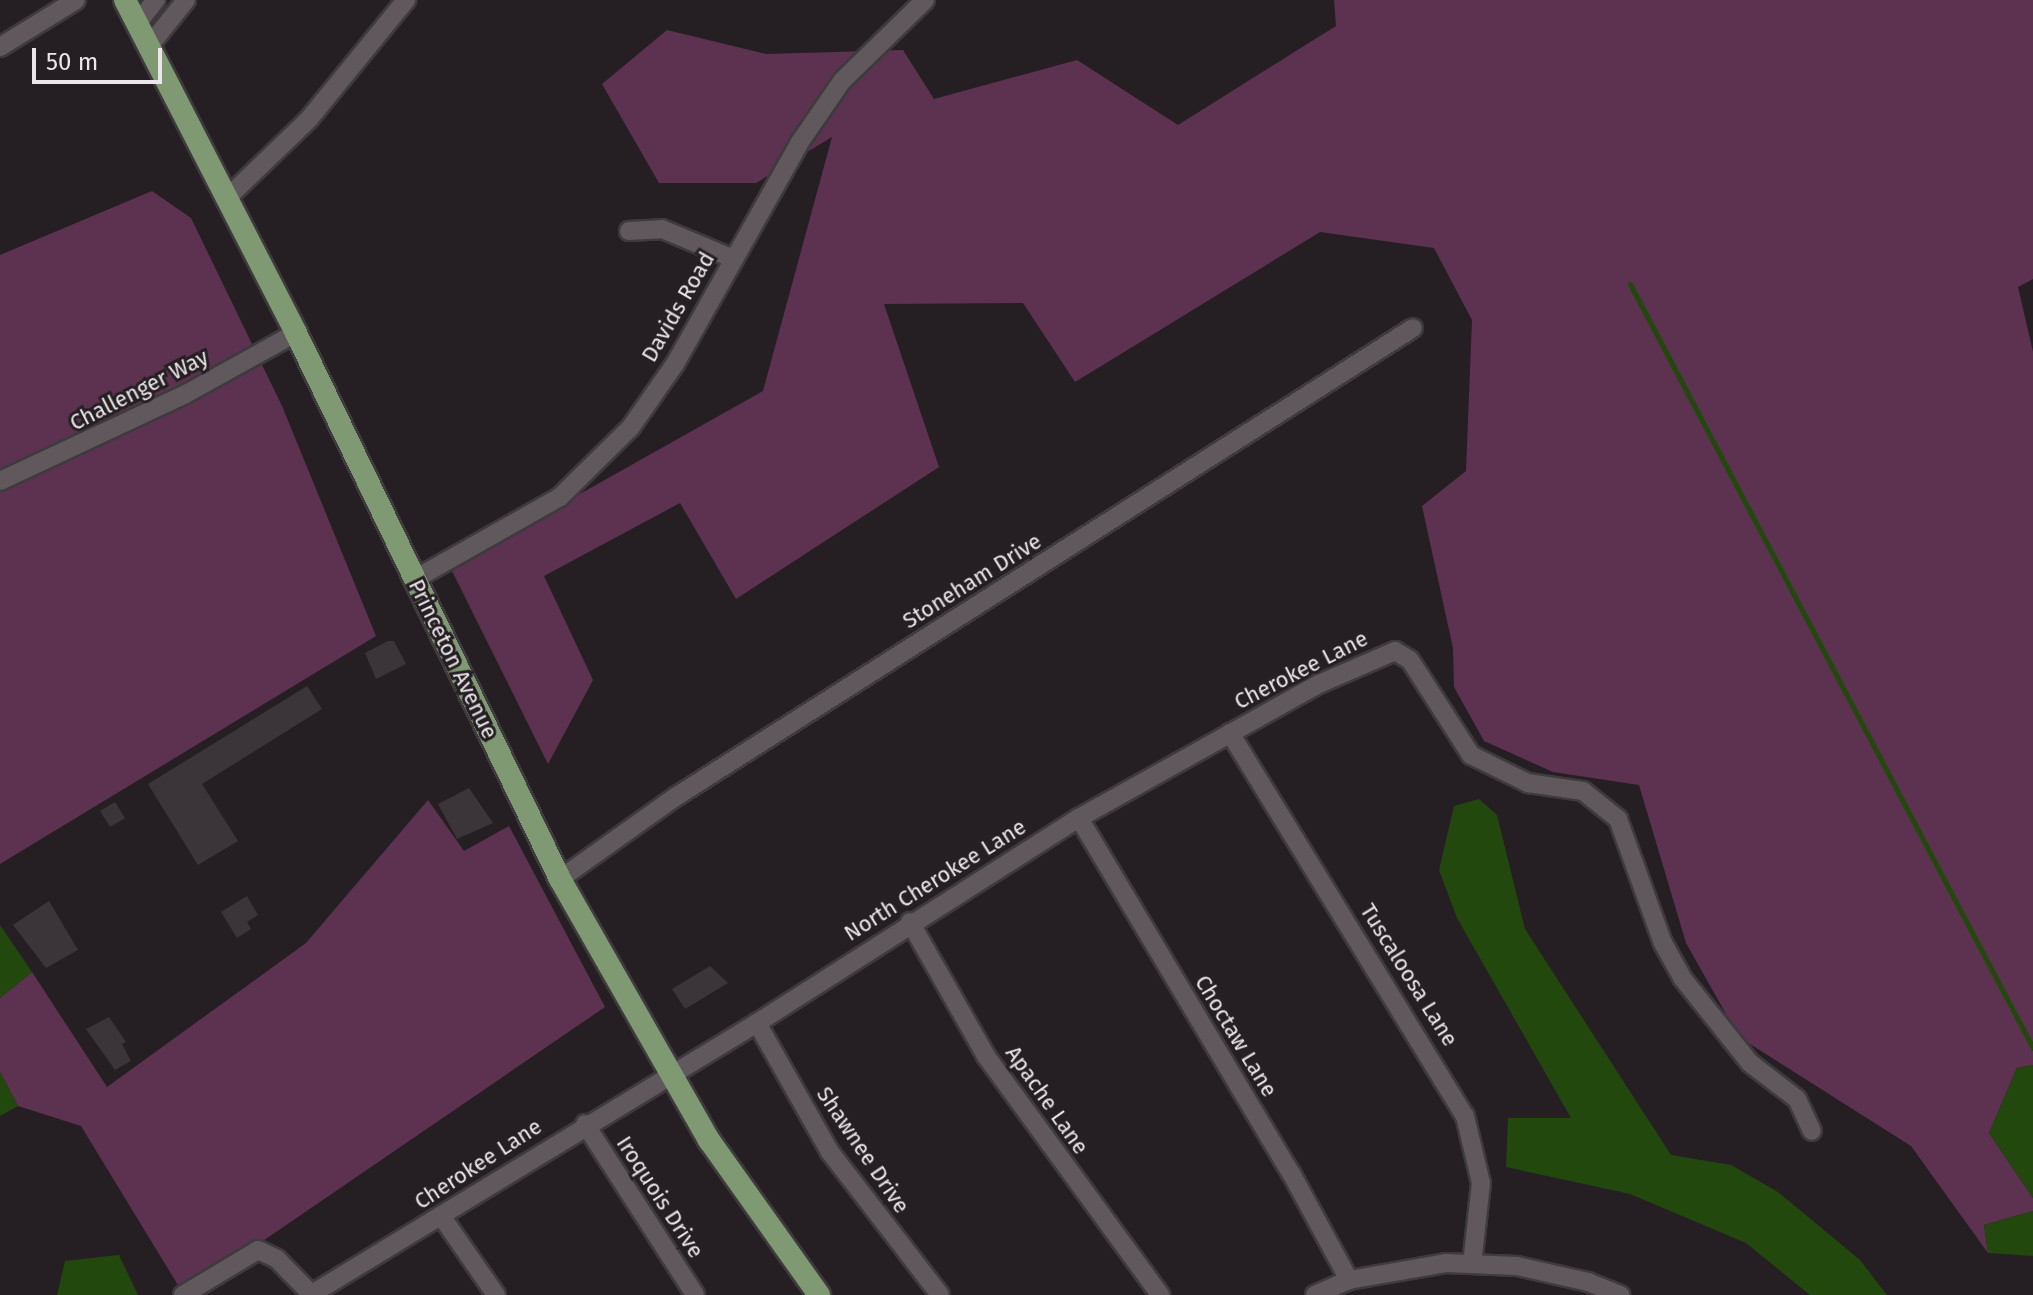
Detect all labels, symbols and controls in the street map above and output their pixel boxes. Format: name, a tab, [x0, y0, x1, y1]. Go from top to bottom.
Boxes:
scale bar	[36, 32, 166, 82]
text: 50 m	[46, 48, 98, 76]
street label: Davids Road	[636, 247, 720, 367]
street label: Challenger Way	[65, 344, 213, 436]
street label: Stoneham Drive	[898, 528, 1046, 634]
street label: Princeton Avenue	[403, 575, 503, 743]
street label: Cherokee Lane	[1230, 625, 1372, 715]
street label: North Cherokee Lane	[839, 813, 1031, 947]
street label: Tuscaloosa Lane	[1355, 899, 1463, 1051]
street label: Choctaw Lane	[1189, 970, 1283, 1102]
street label: Apache Lane	[1000, 1041, 1094, 1159]
street label: Shawnee Drive	[811, 1082, 915, 1218]
street label: Cherokee Lane	[410, 1113, 546, 1215]
street label: Iroquois Drive	[611, 1131, 709, 1263]

